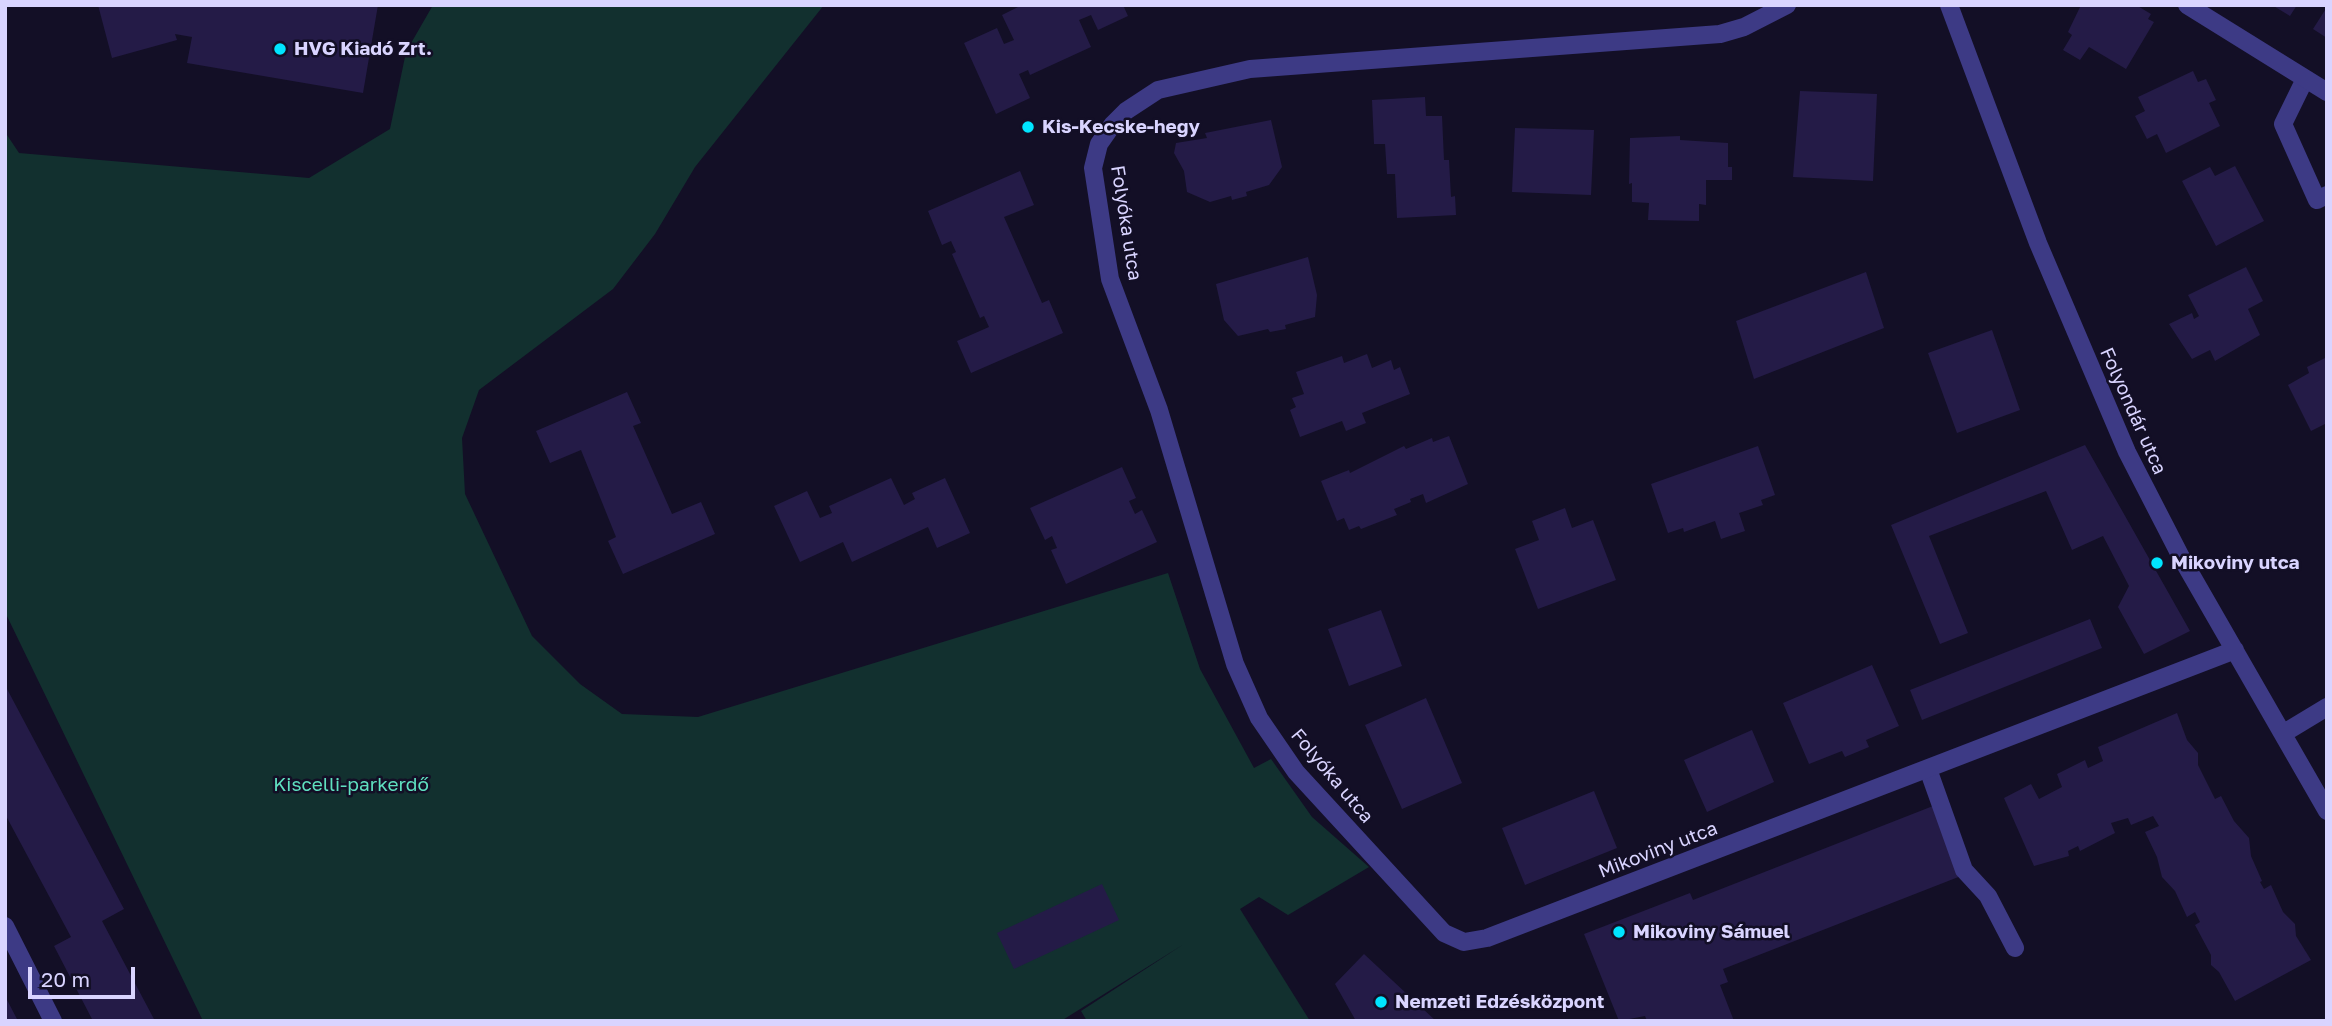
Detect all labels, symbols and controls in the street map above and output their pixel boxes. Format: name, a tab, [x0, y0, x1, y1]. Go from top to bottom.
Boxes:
place label: HVG Kiadó Zrt.	[294, 38, 432, 60]
marker: HVG Kiadó Zrt.	[272, 41, 288, 57]
place label: Kis-Kecske-hegy	[1042, 116, 1200, 138]
marker: Kis-Kecske-hegy	[1020, 119, 1036, 135]
street label: Folyóka utca	[1106, 164, 1146, 282]
street label: Folyondár utca	[2095, 344, 2171, 478]
place label: Mikoviny utca	[2171, 552, 2300, 574]
marker: Mikoviny utca	[2149, 555, 2165, 571]
street label: Folyóka utca	[1286, 724, 1378, 828]
park label: Kiscelli-parkerdő	[273, 774, 429, 796]
street label: Mikoviny utca	[1595, 817, 1721, 883]
place label: Mikoviny Sámuel	[1633, 921, 1790, 943]
marker: Mikoviny Sámuel	[1611, 924, 1627, 940]
scale bar	[32, 953, 138, 997]
text: 20 m	[41, 966, 90, 992]
place label: Nemzeti Edzésközpont	[1395, 991, 1604, 1013]
marker: Nemzeti Edzésközpont	[1373, 994, 1389, 1010]

